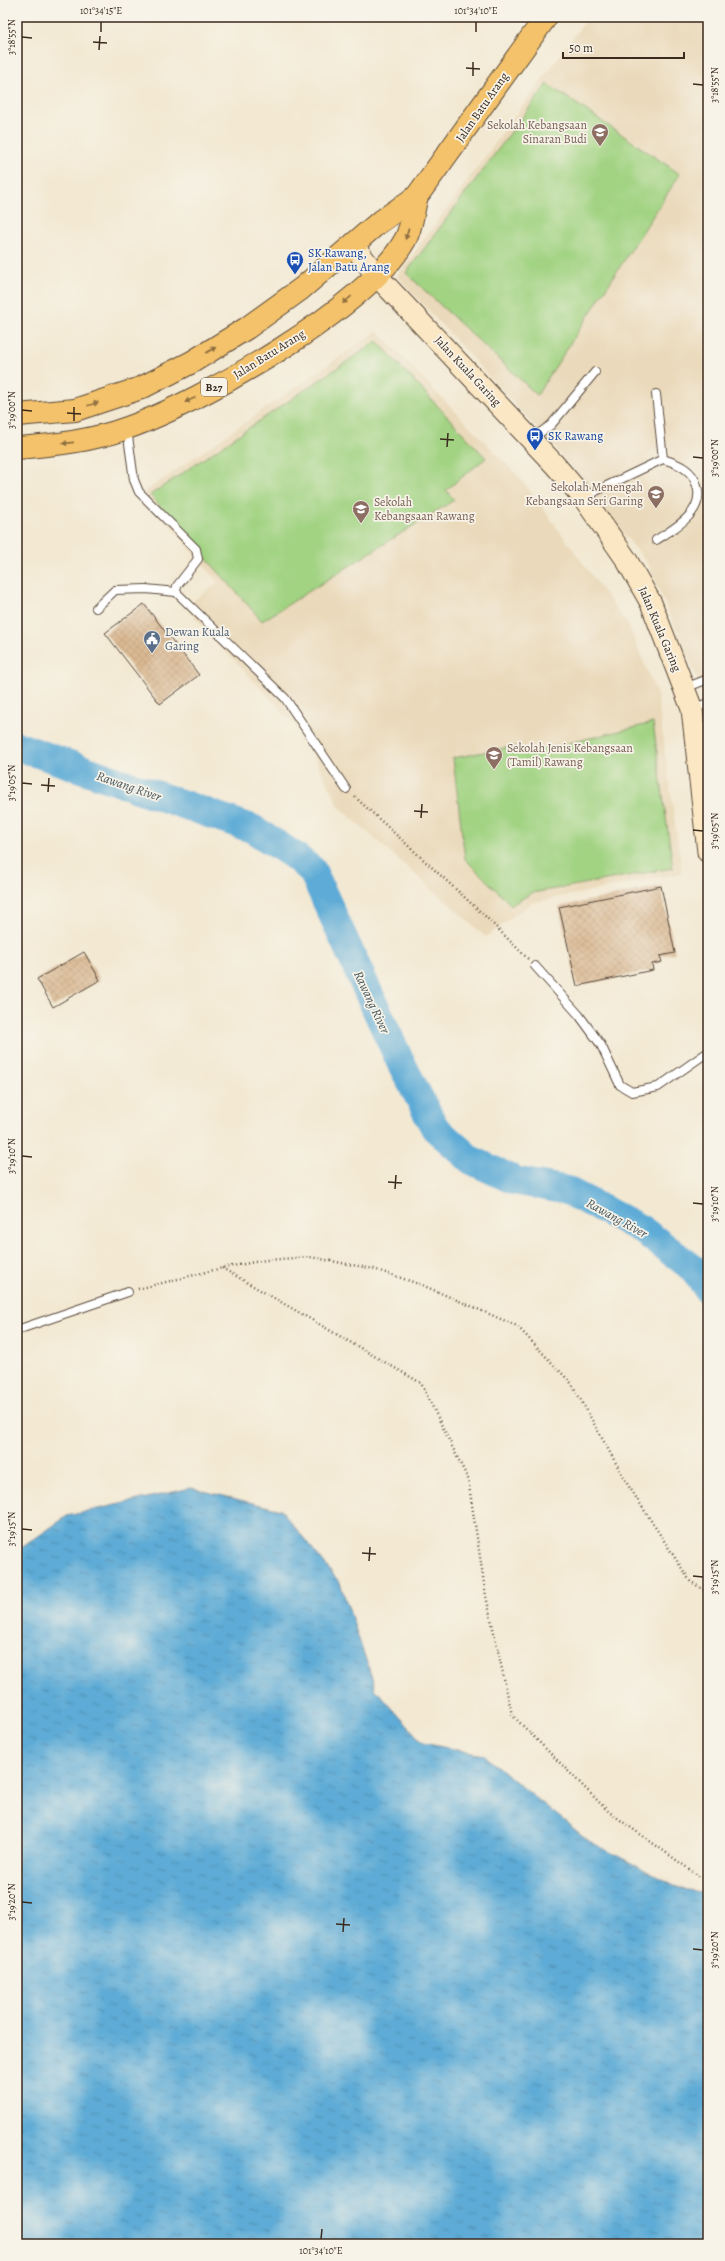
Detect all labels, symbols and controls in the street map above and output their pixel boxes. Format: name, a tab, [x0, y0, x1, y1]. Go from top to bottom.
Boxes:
text: 101°34'15"E	[80, 4, 122, 17]
text: 101°34'10"E	[454, 4, 498, 17]
text: 3°18'55"N	[5, 19, 18, 55]
scale bar	[563, 34, 684, 60]
text: 50 m	[569, 40, 593, 56]
text: 3°18'55"N	[708, 67, 721, 103]
street label: Jalan Batu Arang	[452, 69, 512, 145]
place label: Sekolah Kebangsaan Sinaran Budi	[487, 117, 587, 147]
school or university icon: Sekolah Kebangsaan Sinaran Budi	[590, 122, 610, 147]
one-way arrow	[404, 228, 410, 240]
place label: SK Rawang, Jalan Batu Arang	[308, 245, 390, 275]
bus stop icon: SK Rawang, Jalan Batu Arang	[285, 250, 305, 275]
one-way arrow	[341, 296, 352, 305]
street label: Jalan Batu Arang	[230, 326, 308, 382]
street label: Jalan Kuala Garing	[431, 332, 505, 410]
one-way arrow	[206, 346, 216, 354]
road number: B27	[201, 378, 227, 396]
text: 3°19'00"N	[5, 391, 18, 429]
one-way arrow	[185, 397, 196, 403]
one-way arrow	[87, 401, 99, 407]
bus stop icon: SK Rawang	[525, 426, 545, 451]
place label: SK Rawang	[548, 428, 603, 444]
one-way arrow	[62, 439, 74, 446]
text: 3°19'00"N	[708, 439, 721, 477]
place label: Sekolah Menengah Kebangsaan Seri Garing	[525, 479, 644, 509]
school or university icon: Sekolah Menengah Kebangsaan Seri Garing	[646, 484, 666, 509]
place label: Sekolah Kebangsaan Rawang	[374, 494, 475, 524]
school or university icon: Sekolah Kebangsaan Rawang	[351, 499, 371, 524]
street label: Jalan Kuala Garing	[635, 584, 685, 674]
place label: Dewan Kuala Garing	[165, 624, 230, 654]
public building icon: Dewan Kuala Garing	[142, 629, 162, 654]
place label: Sekolah Jenis Kebangsaan (Tamil) Rawang	[507, 740, 633, 770]
school or university icon: Sekolah Jenis Kebangsaan (Tamil) Rawang	[484, 745, 504, 770]
text: 3°19'05"N	[5, 765, 18, 801]
water label: Rawang River	[95, 767, 164, 805]
text: 3°19'05"N	[708, 813, 721, 849]
water label: Rawang River	[350, 968, 394, 1036]
text: 3°19'10"N	[5, 1138, 18, 1174]
text: 3°19'10"N	[708, 1186, 721, 1222]
water label: Rawang River	[584, 1194, 651, 1242]
text: 3°19'15"N	[5, 1512, 18, 1546]
text: 3°19'15"N	[708, 1560, 721, 1594]
text: 3°19'20"N	[5, 1883, 18, 1921]
text: 3°19'20"N	[708, 1931, 721, 1969]
text: 101°34'10"E	[299, 2244, 343, 2257]

